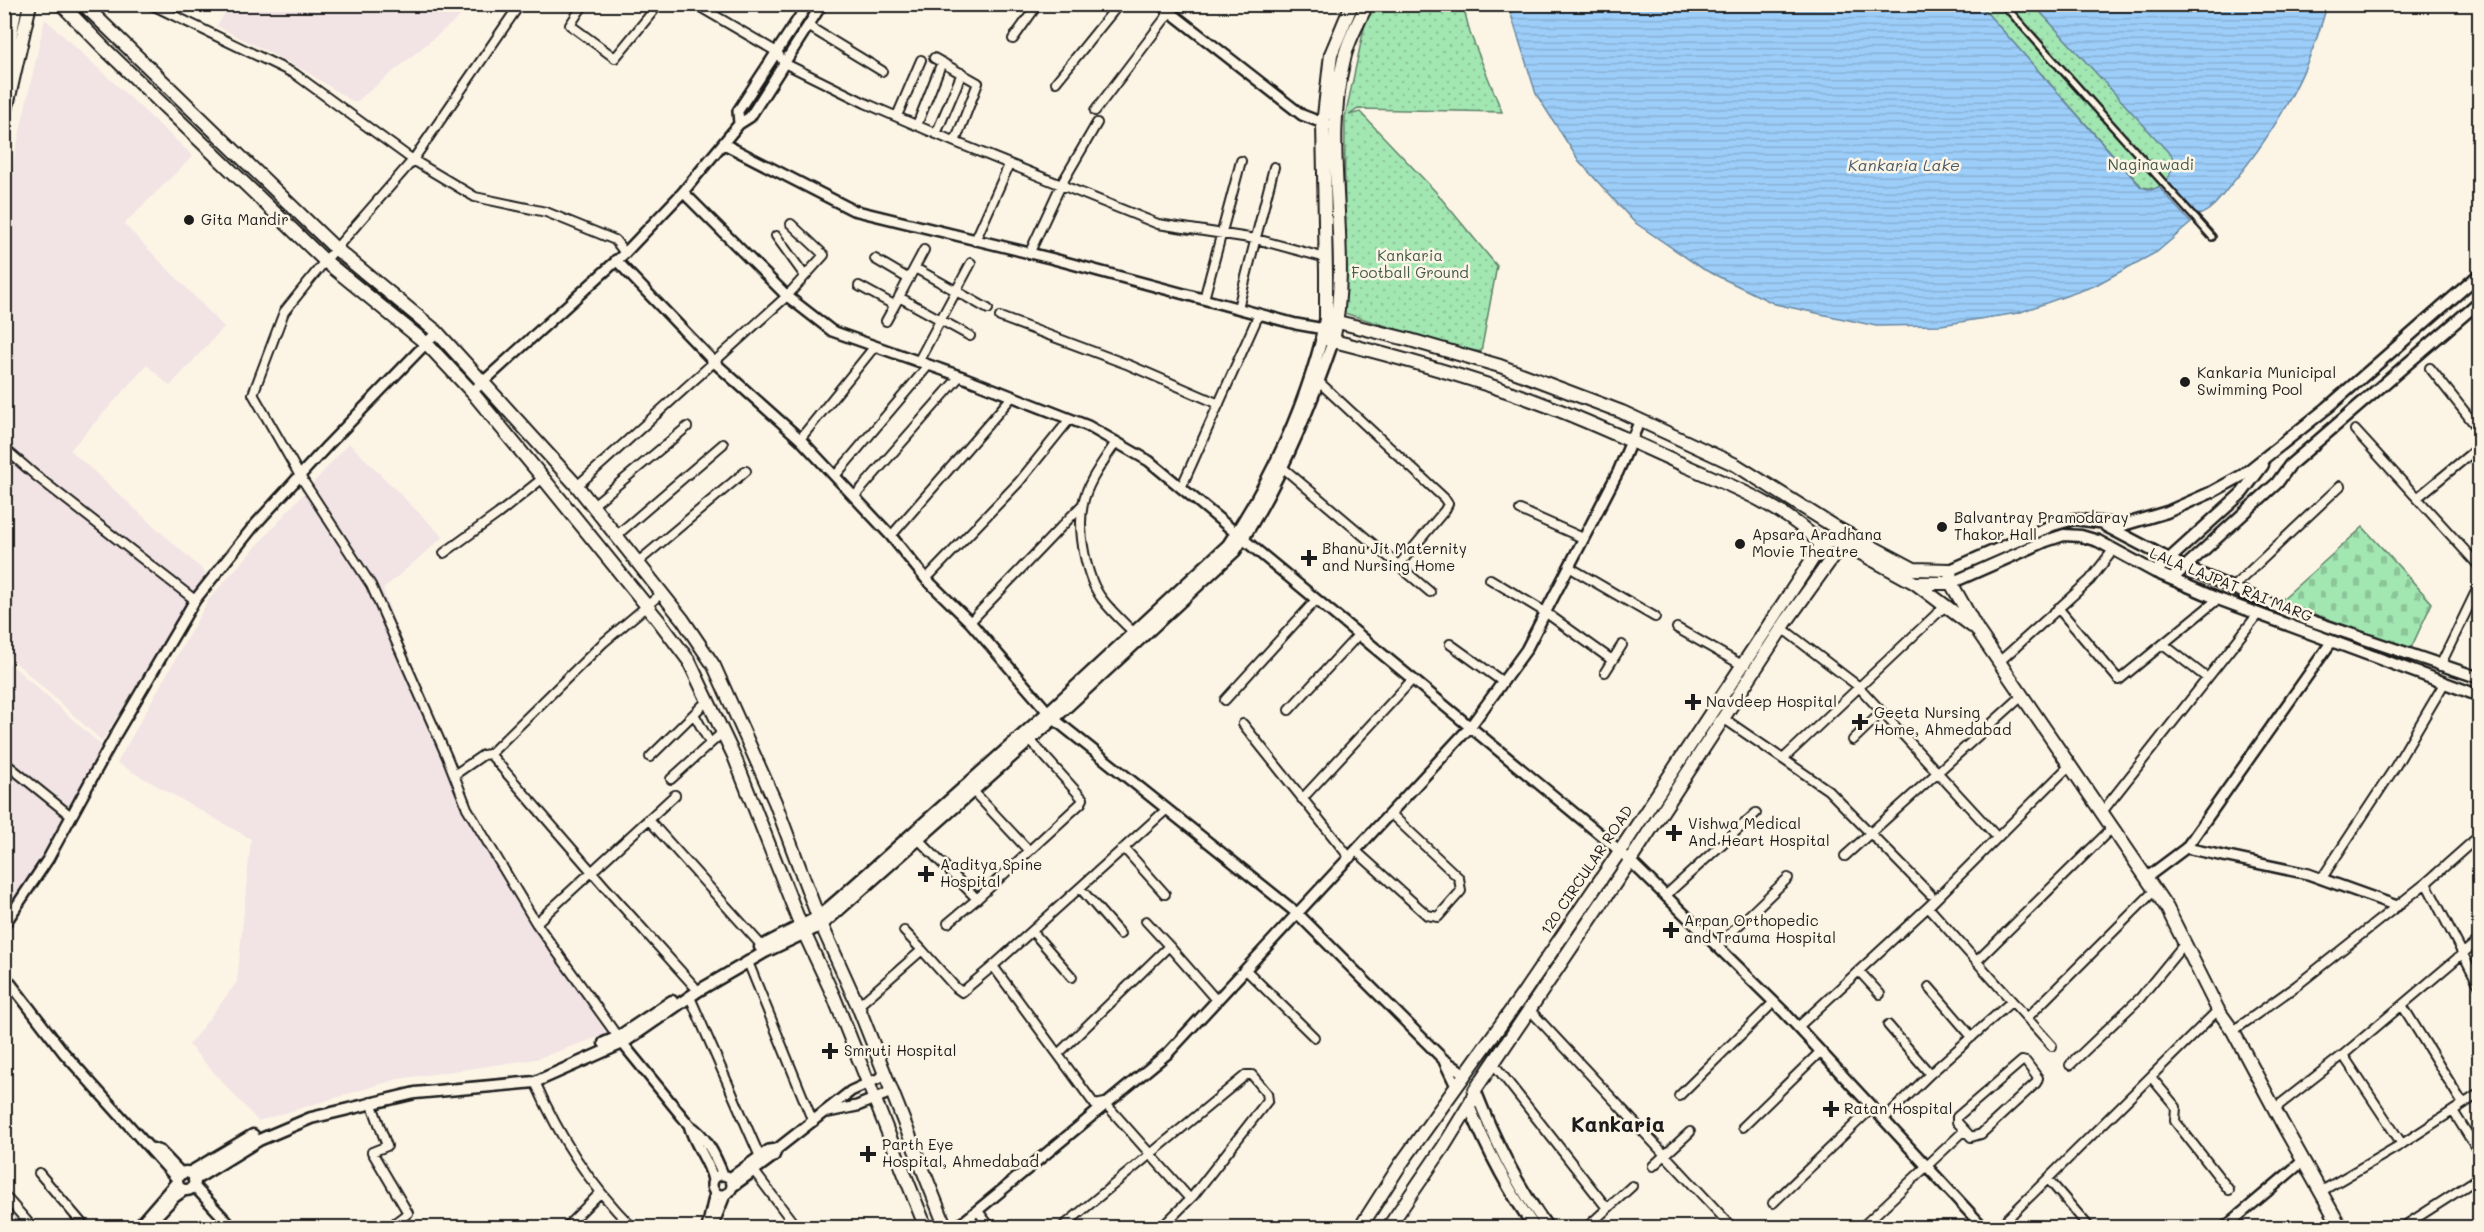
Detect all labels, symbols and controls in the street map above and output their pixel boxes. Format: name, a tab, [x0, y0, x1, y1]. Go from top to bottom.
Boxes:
water label: Kankaria Lake	[1848, 154, 1960, 175]
park label: Naginawadi	[2108, 154, 2194, 174]
place label: Gita Mandir	[201, 209, 289, 229]
marker: Gita Mandir	[182, 213, 196, 227]
park label: Kankaria Football Ground	[1351, 245, 1469, 282]
place label: Kankaria Municipal Swimming Pool	[2197, 362, 2336, 399]
marker: Kankaria Municipal Swimming Pool	[2178, 375, 2192, 389]
place label: Balvantray Pramodaray Thakor Hall	[1954, 507, 2129, 544]
marker: Balvantray Pramodaray Thakor Hall	[1935, 520, 1949, 534]
place label: Apsara Aradhana Movie Theatre	[1752, 524, 1882, 561]
marker: Apsara Aradhana Movie Theatre	[1733, 537, 1747, 551]
place label: Bhanu Jit Maternity and Nursing Home	[1322, 538, 1467, 575]
street label: LALA LAJPAT RAI MARG	[2147, 542, 2316, 626]
marker: Bhanu Jit Maternity and Nursing Home	[1300, 549, 1318, 567]
place label: Navdeep Hospital	[1706, 691, 1837, 711]
marker: Navdeep Hospital	[1684, 693, 1702, 711]
place label: Geeta Nursing Home, Ahmedabad	[1874, 702, 2011, 739]
marker: Geeta Nursing Home, Ahmedabad	[1851, 713, 1869, 731]
street label: 120 CIRCULAR ROAD	[1535, 801, 1637, 938]
place label: Vishwa Medical And Heart Hospital	[1688, 813, 1830, 850]
marker: Vishwa Medical And Heart Hospital	[1665, 824, 1683, 842]
place label: Aaditya Spine Hospital	[940, 854, 1042, 891]
marker: Aaditya Spine Hospital	[917, 865, 935, 883]
place label: Arpan Orthopedic and Trauma Hospital	[1684, 910, 1836, 947]
marker: Arpan Orthopedic and Trauma Hospital	[1662, 921, 1680, 939]
place label: Smruti Hospital	[844, 1040, 957, 1060]
marker: Smruti Hospital	[821, 1042, 839, 1060]
place label: Ratan Hospital	[1844, 1098, 1952, 1118]
marker: Ratan Hospital	[1822, 1100, 1840, 1118]
district label: Kankaria	[1571, 1110, 1665, 1137]
place label: Parth Eye Hospital, Ahmedabad	[882, 1134, 1039, 1171]
marker: Parth Eye Hospital, Ahmedabad	[859, 1145, 877, 1163]

